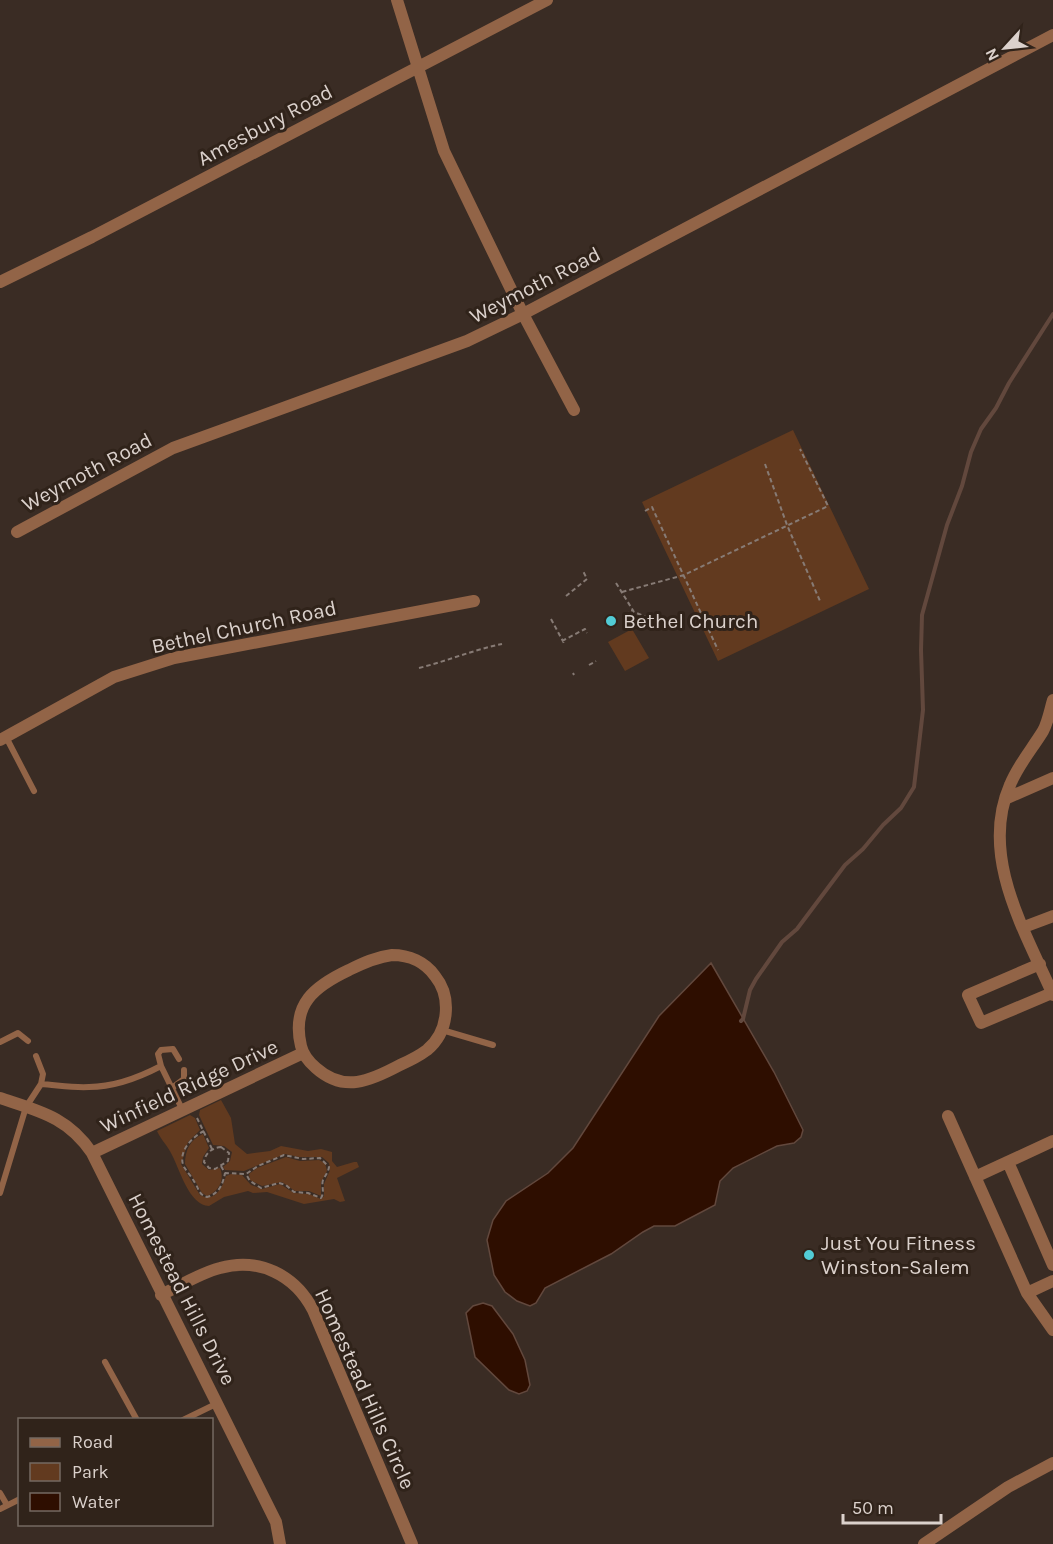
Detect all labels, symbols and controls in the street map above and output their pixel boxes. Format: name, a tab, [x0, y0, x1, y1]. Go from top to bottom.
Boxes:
north arrow	[975, 18, 1035, 78]
text: N	[981, 45, 1003, 64]
street label: Amesbury Road	[193, 79, 337, 171]
street label: Weymoth Road	[466, 242, 604, 328]
street label: Weymoth Road	[18, 428, 156, 516]
street label: Bethel Church Road	[149, 596, 339, 658]
place label: Bethel Church	[623, 609, 758, 633]
marker: Bethel Church	[604, 614, 618, 628]
street label: Winfield Ridge Drive	[96, 1034, 282, 1138]
street label: Homestead Hills Drive	[123, 1189, 241, 1389]
place label: Just You Fitness Winston-Salem	[821, 1231, 976, 1279]
marker: Just You Fitness Winston-Salem	[802, 1248, 816, 1262]
street label: Homestead Hills Circle	[310, 1285, 420, 1493]
legend	[18, 1418, 213, 1526]
text: Road	[72, 1431, 113, 1453]
text: Park	[72, 1461, 109, 1483]
scale bar	[843, 1487, 940, 1525]
text: Water	[72, 1491, 120, 1513]
text: 50 m	[852, 1497, 894, 1519]

